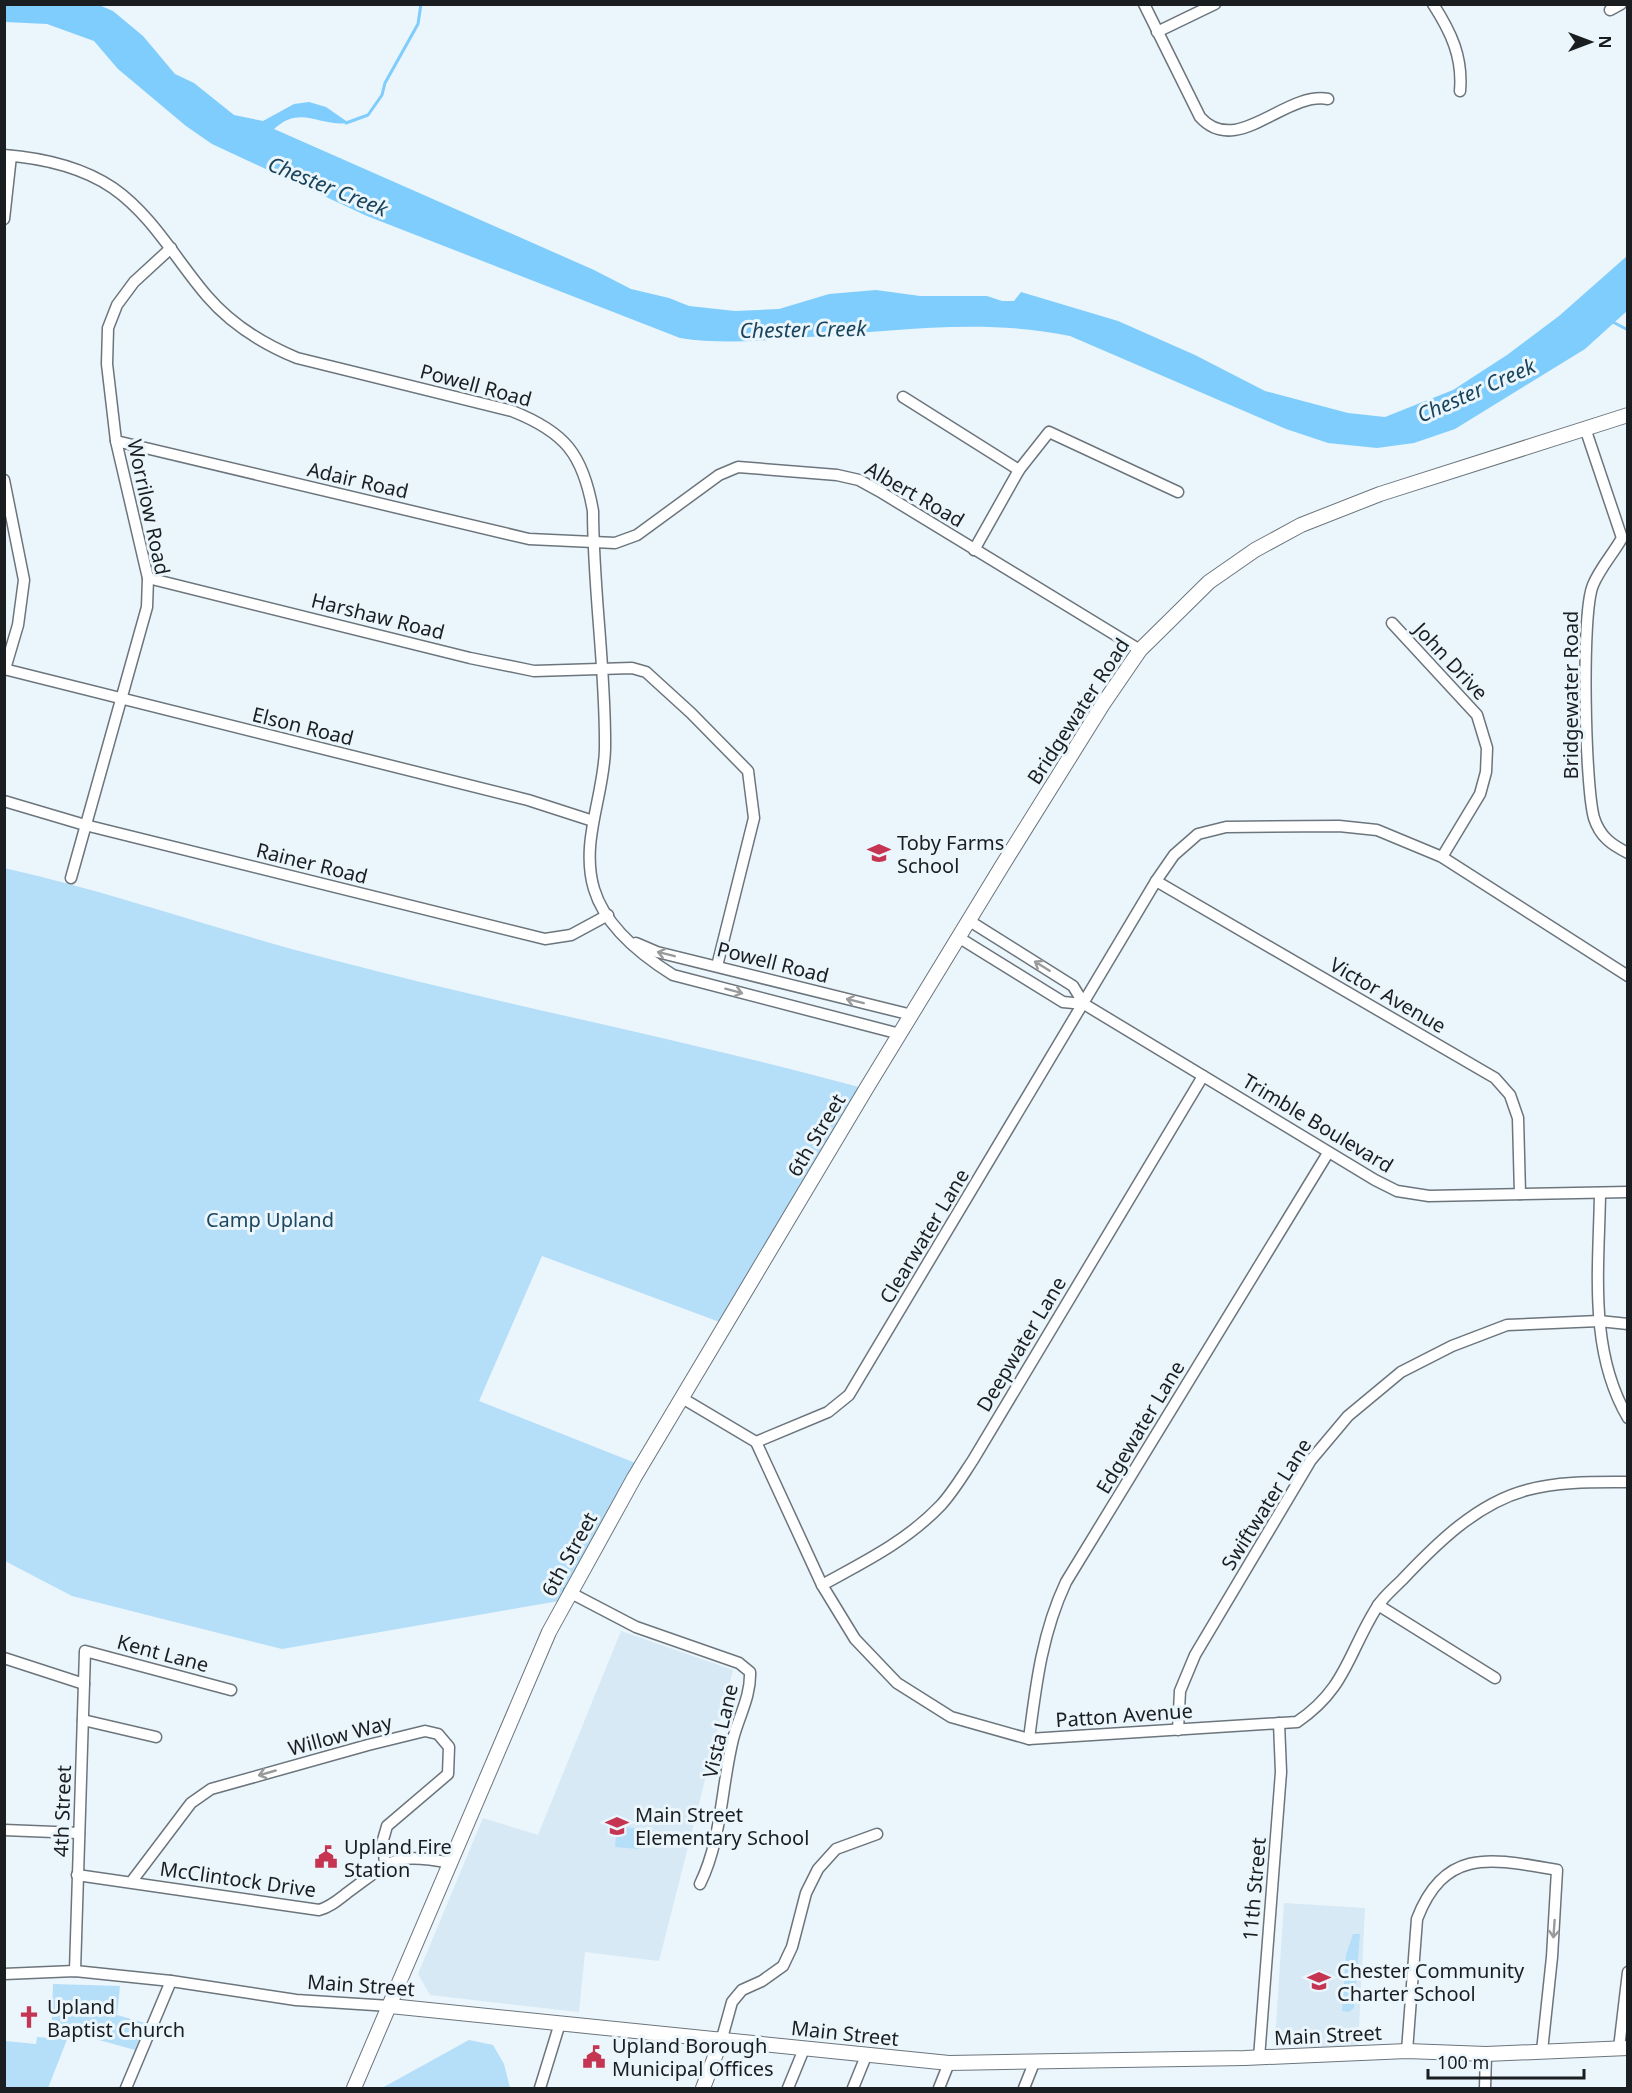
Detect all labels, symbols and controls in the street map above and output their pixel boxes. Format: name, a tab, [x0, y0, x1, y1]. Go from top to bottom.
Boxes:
north arrow	[1560, 12, 1620, 72]
text: N	[1594, 35, 1616, 49]
water label: Chester Creek	[264, 149, 394, 223]
water label: Chester Creek	[739, 314, 868, 344]
water label: Chester Creek	[1412, 351, 1541, 429]
street label: Powell Road	[417, 357, 535, 413]
street label: Worrilow Road	[121, 437, 177, 577]
street label: Adair Road	[305, 455, 411, 505]
street label: Albert Road	[861, 455, 969, 533]
street label: Harshaw Road	[309, 586, 447, 646]
street label: Bridgewater Road	[1557, 611, 1584, 779]
street label: John Drive	[1407, 615, 1494, 706]
street label: Bridgewater Road	[1021, 633, 1135, 789]
street label: Elson Road	[249, 700, 357, 752]
place label: Toby Farms School	[897, 829, 1004, 879]
street label: Rainer Road	[253, 836, 371, 890]
school or university icon: Toby Farms School	[866, 840, 892, 866]
street label: Powell Road	[714, 935, 832, 989]
one-way arrow	[656, 947, 675, 959]
street label: Victor Avenue	[1325, 951, 1451, 1039]
one-way arrow	[1034, 960, 1051, 972]
one-way arrow	[724, 986, 743, 997]
one-way arrow	[846, 994, 865, 1006]
street label: Trimble Boulevard	[1238, 1067, 1398, 1179]
street label: 6th Street	[781, 1089, 851, 1181]
street label: Clearwater Lane	[873, 1164, 975, 1308]
park label: Camp Upland	[206, 1206, 334, 1233]
street label: Deepwater Lane	[970, 1271, 1072, 1417]
street label: Edgewater Lane	[1090, 1355, 1190, 1499]
street label: Swiftwater Lane	[1215, 1433, 1317, 1575]
street label: 6th Street	[535, 1507, 603, 1601]
street label: Kent Lane	[114, 1628, 212, 1678]
street label: Vista Lane	[696, 1681, 744, 1781]
street label: Patton Avenue	[1054, 1697, 1194, 1733]
street label: Willow Way	[285, 1708, 396, 1762]
street label: 4th Street	[47, 1765, 77, 1857]
one-way arrow	[258, 1768, 277, 1779]
place label: Main Street Elementary School	[635, 1801, 809, 1851]
school or university icon: Main Street Elementary School	[604, 1813, 630, 1839]
place label: Upland Fire Station	[344, 1833, 452, 1883]
street label: 11th Street	[1236, 1836, 1272, 1942]
public building icon: Upland Fire Station	[313, 1844, 339, 1870]
street label: McClintock Drive	[158, 1855, 318, 1903]
one-way arrow	[1548, 1918, 1559, 1938]
place label: Chester Community Charter School	[1337, 1957, 1525, 2007]
street label: Main Street	[306, 1968, 416, 2002]
school or university icon: Chester Community Charter School	[1306, 1968, 1332, 1994]
place label: Upland Baptist Church	[47, 1993, 185, 2043]
church icon: Upland Baptist Church	[16, 2004, 42, 2030]
street label: Main Street	[790, 2014, 900, 2052]
street label: Main Street	[1273, 2019, 1383, 2051]
place label: Upland Borough Municipal Offices	[612, 2032, 774, 2082]
scale bar	[1428, 2042, 1584, 2080]
public building icon: Upland Borough Municipal Offices	[581, 2044, 607, 2070]
text: 100 m	[1437, 2050, 1489, 2074]

